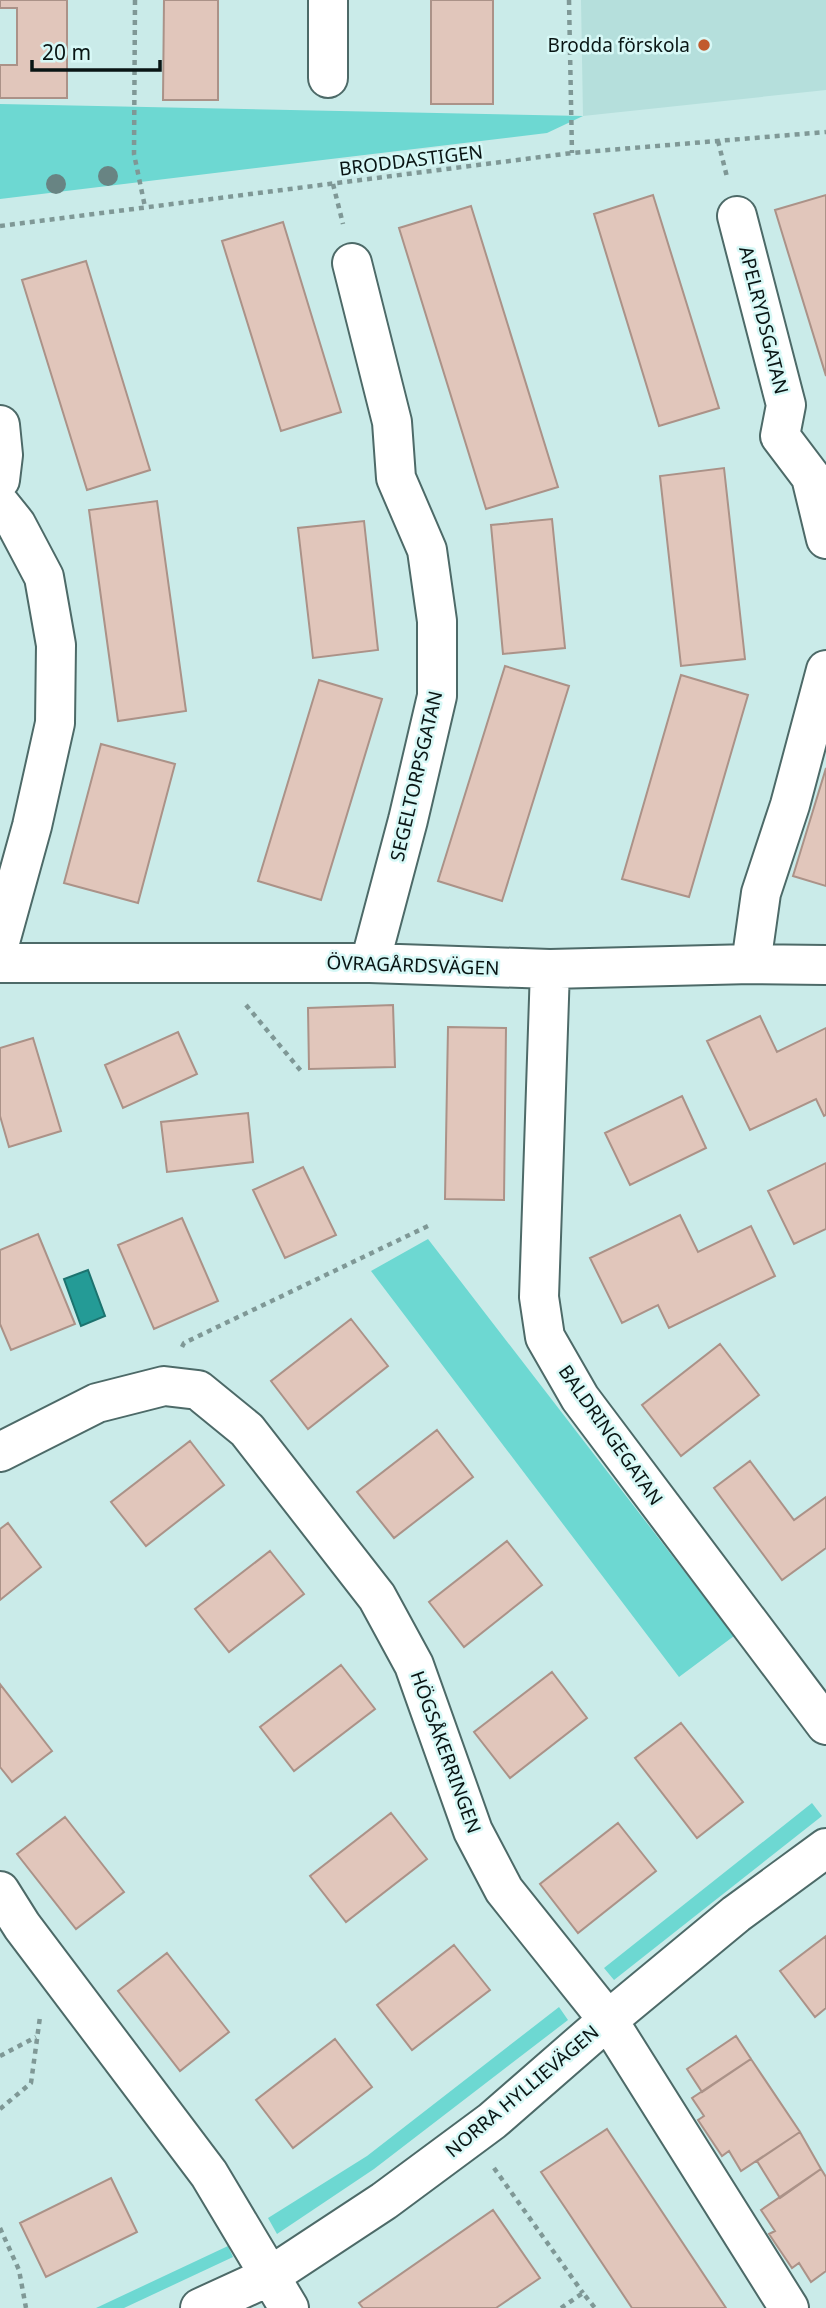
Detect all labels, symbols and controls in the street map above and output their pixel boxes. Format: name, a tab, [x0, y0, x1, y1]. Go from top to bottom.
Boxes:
scale bar	[32, 28, 159, 72]
place label: Brodda förskola	[548, 32, 690, 58]
marker: Brodda förskola	[696, 37, 712, 53]
text: 20 m	[42, 38, 91, 66]
street label: BRODDASTIGEN	[338, 138, 484, 182]
street label: APELRYDSGATAN	[733, 243, 795, 397]
street label: SEGELTORPSGATAN	[384, 688, 448, 864]
street label: ÖVRAGÅRDSVÄGEN	[326, 949, 500, 981]
street label: BALDRINGEGATAN	[553, 1360, 669, 1510]
street label: HÖGSÅKERRINGEN	[405, 1667, 487, 1837]
street label: NORRA HYLLIEVÄGEN	[440, 2019, 604, 2163]

